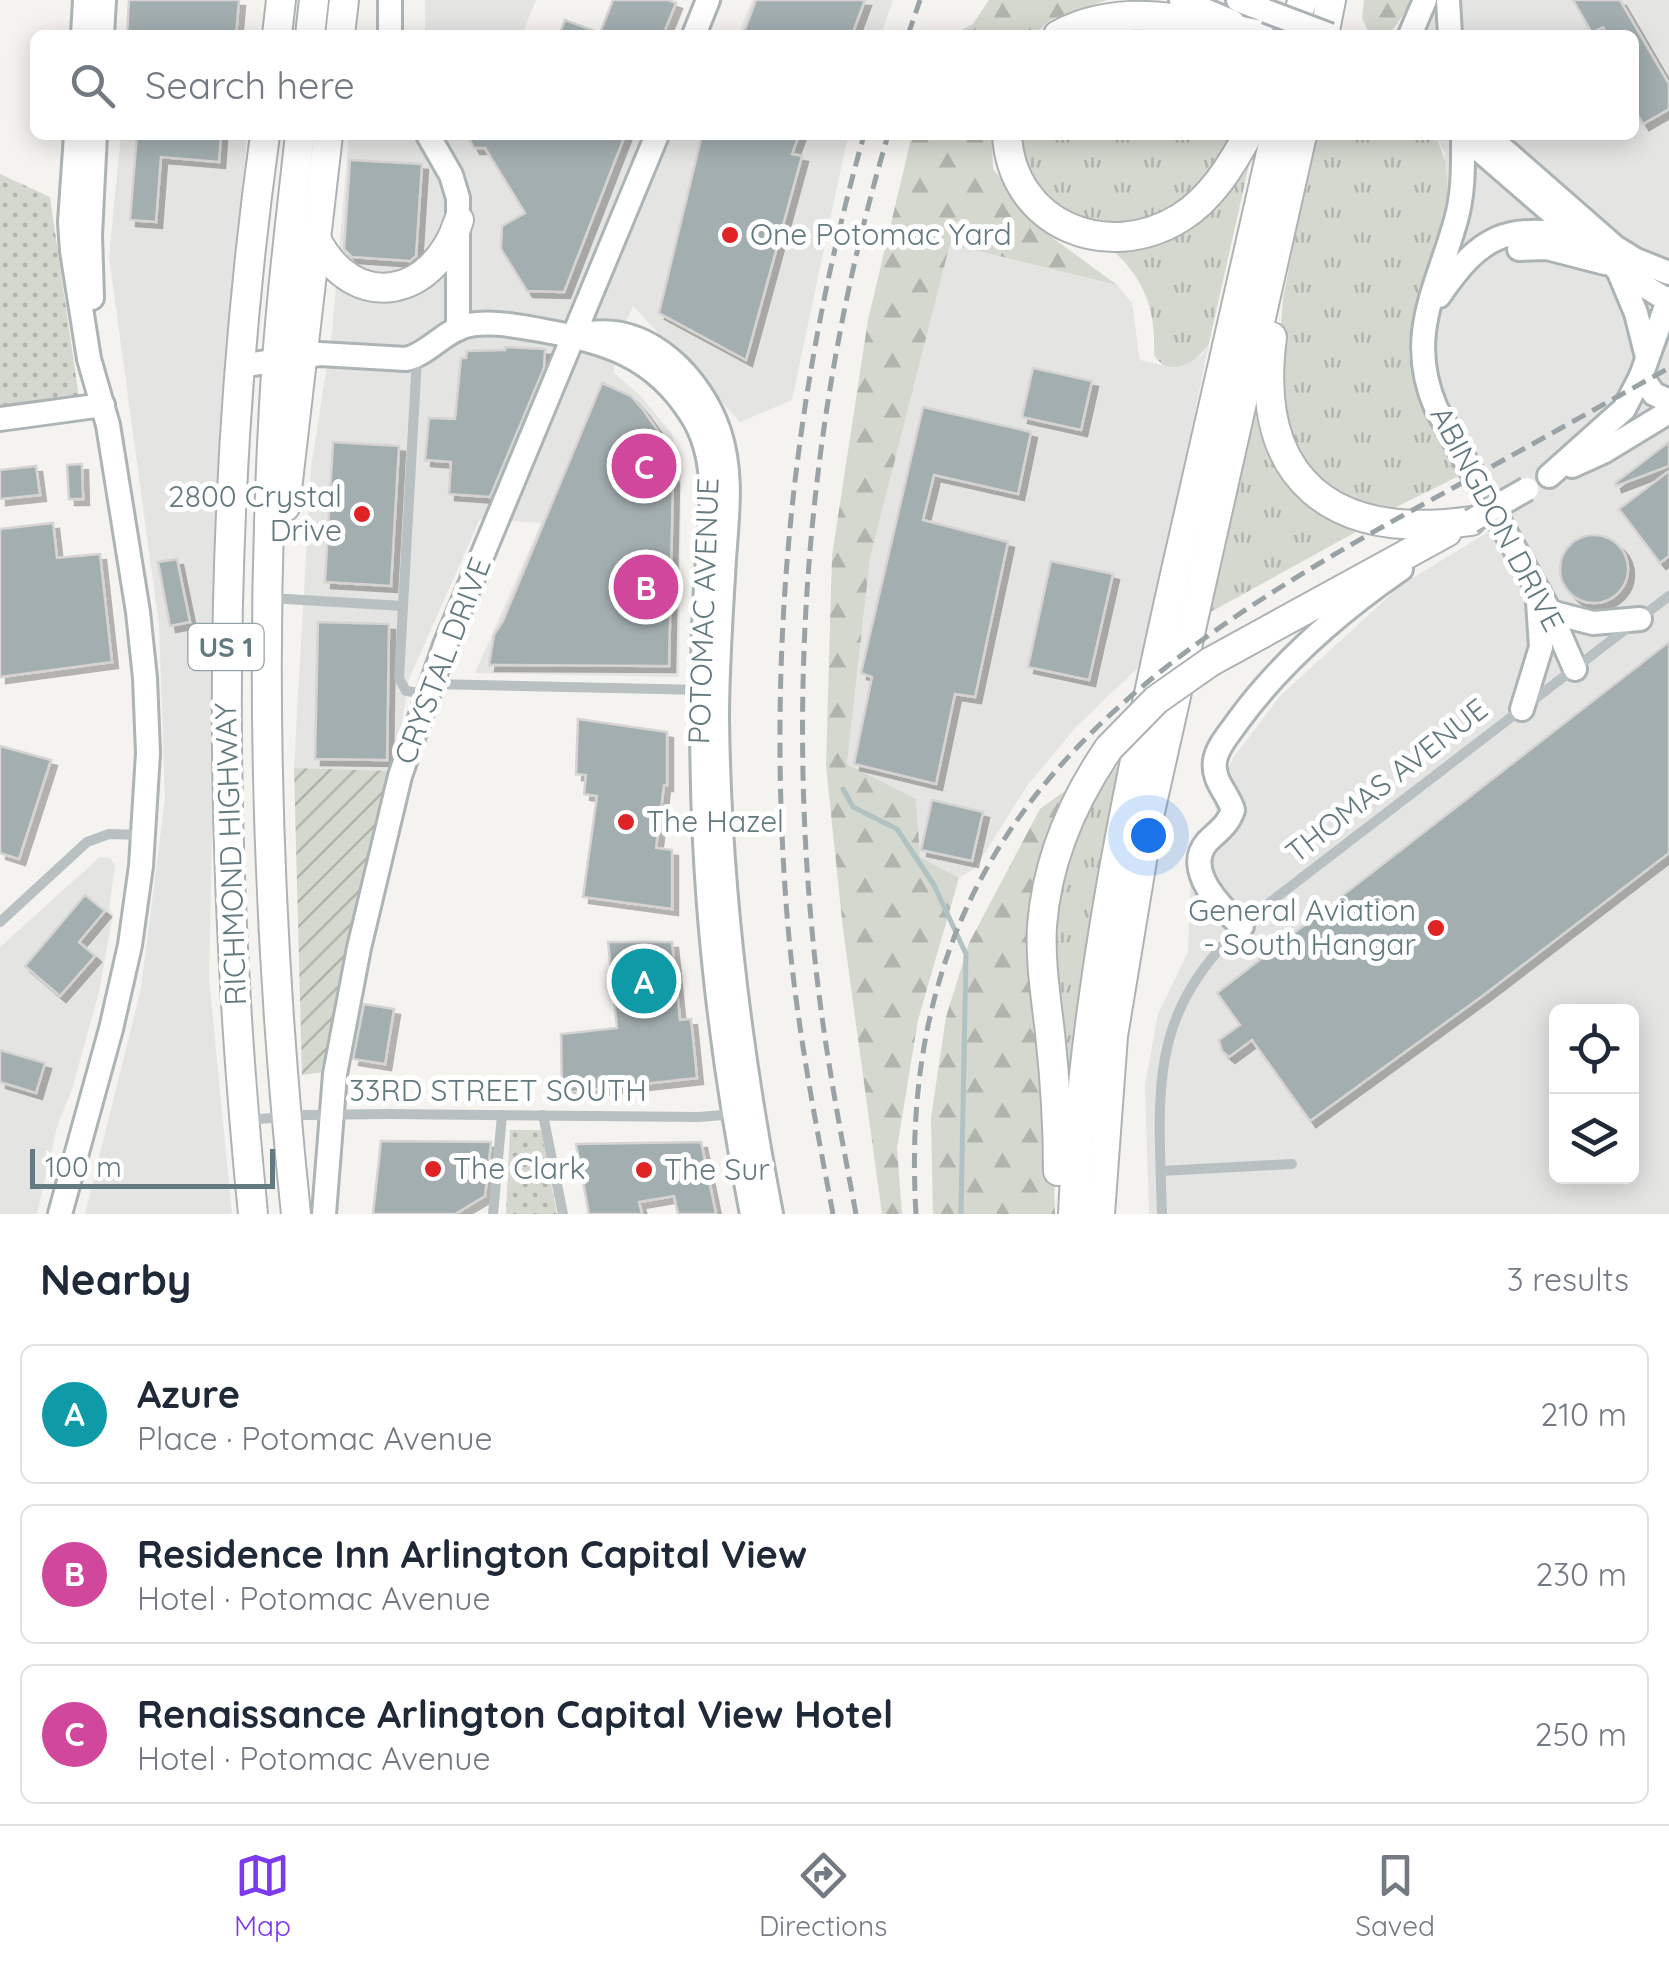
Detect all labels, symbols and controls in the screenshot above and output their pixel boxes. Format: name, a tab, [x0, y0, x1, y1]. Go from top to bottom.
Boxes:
search box	[30, 30, 1639, 140]
icon: search	[65, 58, 120, 113]
text: Search here	[145, 61, 355, 109]
place label: One Potomac Yard	[750, 215, 1012, 253]
marker: One Potomac Yard	[719, 224, 741, 246]
street label: ABINGDON DRIVE	[1422, 399, 1573, 638]
pin: C	[612, 428, 676, 504]
place label: 2800 Crystal Drive	[168, 477, 342, 549]
street label: POTOMAC AVENUE	[679, 477, 727, 745]
marker: 2800 Crystal Drive	[351, 503, 373, 525]
pin: B	[614, 550, 678, 624]
street label: CRYSTAL DRIVE	[385, 552, 499, 769]
road number: US 1	[188, 624, 264, 670]
street label: THOMAS AVENUE	[1278, 690, 1495, 871]
street label: RICHMOND HIGHWAY	[206, 702, 254, 1006]
place label: The Hazel	[646, 802, 784, 840]
your location	[1123, 810, 1174, 861]
marker: The Hazel	[615, 811, 637, 833]
place label: General Aviation - South Hangar	[1188, 891, 1416, 963]
marker: General Aviation - South Hangar	[1425, 917, 1447, 939]
pin: A	[612, 944, 676, 1018]
map controls	[1549, 1004, 1639, 1184]
button: locate	[1549, 1004, 1639, 1094]
street label: 33RD STREET SOUTH	[349, 1071, 647, 1109]
button: layers	[1549, 1094, 1639, 1184]
scale bar	[30, 1144, 275, 1188]
text: 100 m	[45, 1149, 122, 1184]
place label: The Clark	[453, 1149, 586, 1187]
place label: The Sur	[664, 1150, 770, 1188]
marker: The Clark	[422, 1158, 444, 1180]
marker: The Sur	[633, 1159, 655, 1181]
text: Nearby	[40, 1253, 191, 1306]
text: 3 results	[1507, 1259, 1629, 1299]
text: Azure	[137, 1370, 240, 1418]
text: A	[64, 1394, 85, 1434]
text: 210 m	[1540, 1394, 1627, 1434]
text: Place · Potomac Avenue	[137, 1418, 493, 1458]
text: Residence Inn Arlington Capital View	[137, 1530, 807, 1578]
text: B	[64, 1554, 85, 1594]
text: 230 m	[1536, 1554, 1627, 1594]
text: Hotel · Potomac Avenue	[137, 1578, 491, 1618]
text: Renaissance Arlington Capital View Hotel	[137, 1690, 893, 1738]
text: C	[64, 1714, 85, 1754]
text: 250 m	[1535, 1714, 1627, 1754]
text: Hotel · Potomac Avenue	[137, 1738, 491, 1778]
tab: Map	[234, 1848, 291, 1943]
tab: Directions	[759, 1848, 887, 1943]
tab: Saved	[1355, 1848, 1435, 1943]

